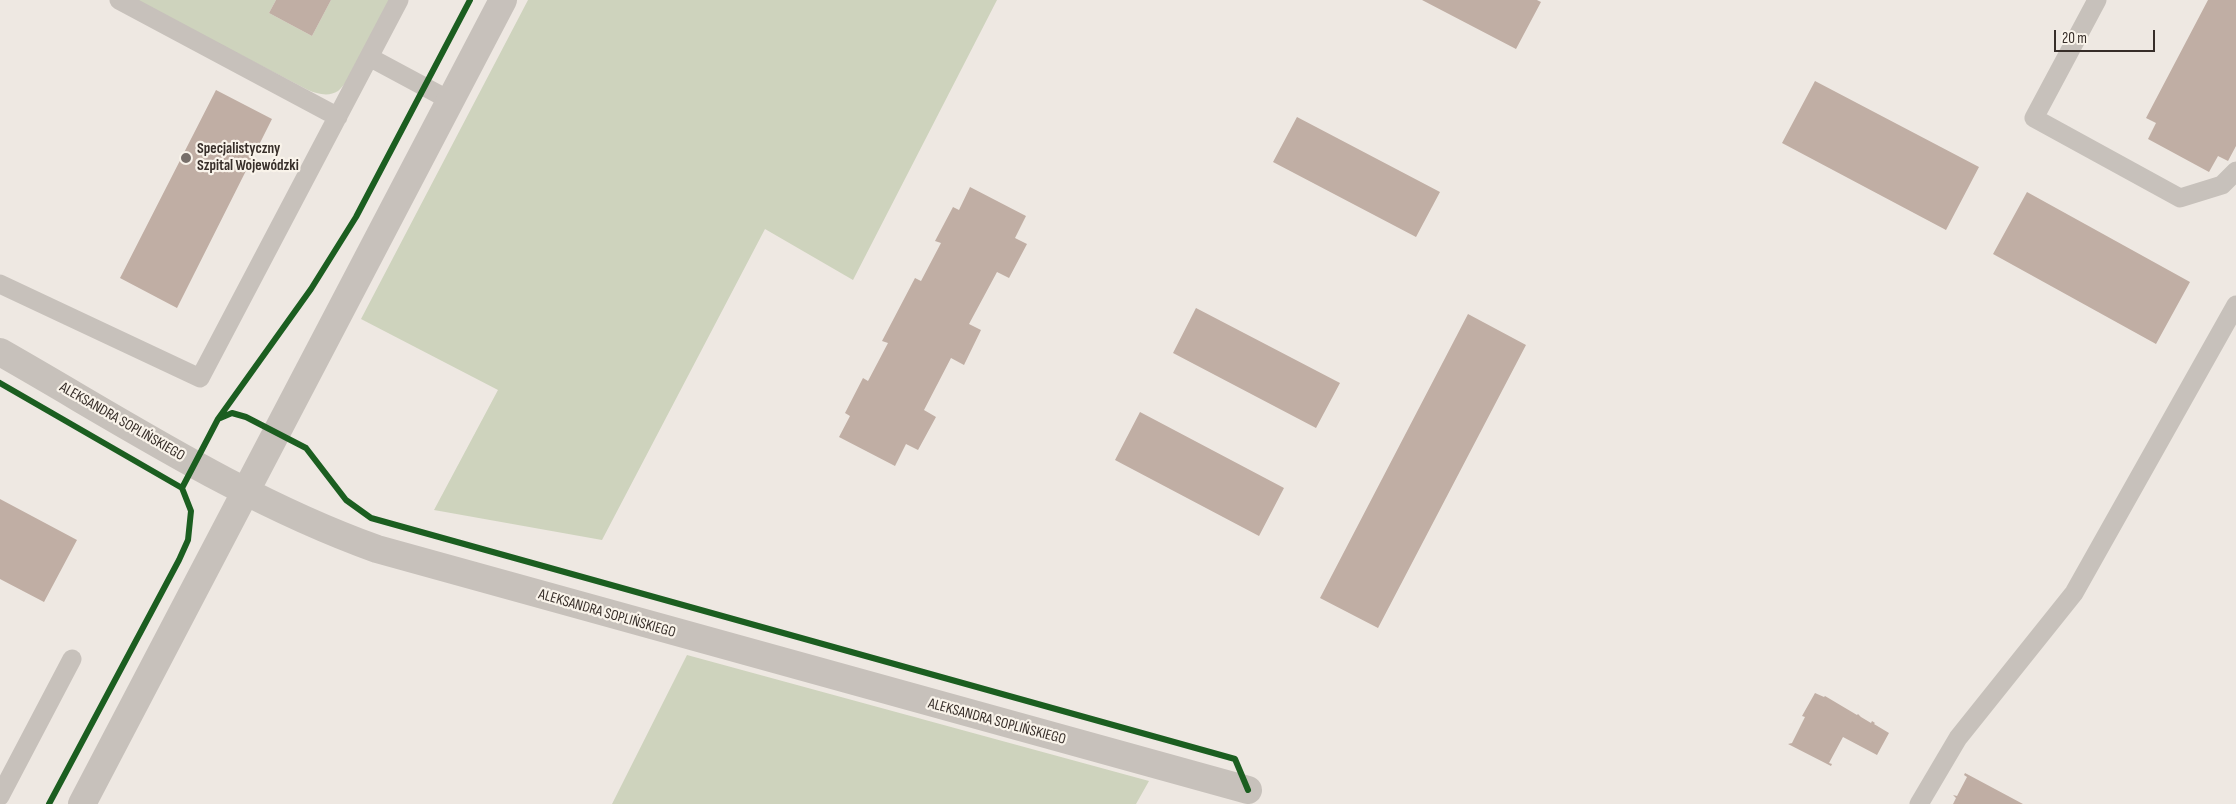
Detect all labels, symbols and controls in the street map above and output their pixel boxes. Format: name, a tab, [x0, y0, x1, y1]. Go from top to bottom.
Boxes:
scale bar	[2056, 20, 2157, 52]
text: 20 m	[2062, 29, 2087, 48]
place label: Specjalistyczny Szpital Wojewódzki	[197, 140, 299, 175]
marker: Specjalistyczny Szpital Wojewódzki	[179, 151, 193, 165]
street label: ALEKSANDRA SOPLIŃSKIEGO	[56, 379, 188, 465]
street label: ALEKSANDRA SOPLIŃSKIEGO	[536, 586, 678, 642]
street label: ALEKSANDRA SOPLIŃSKIEGO	[926, 695, 1068, 749]

